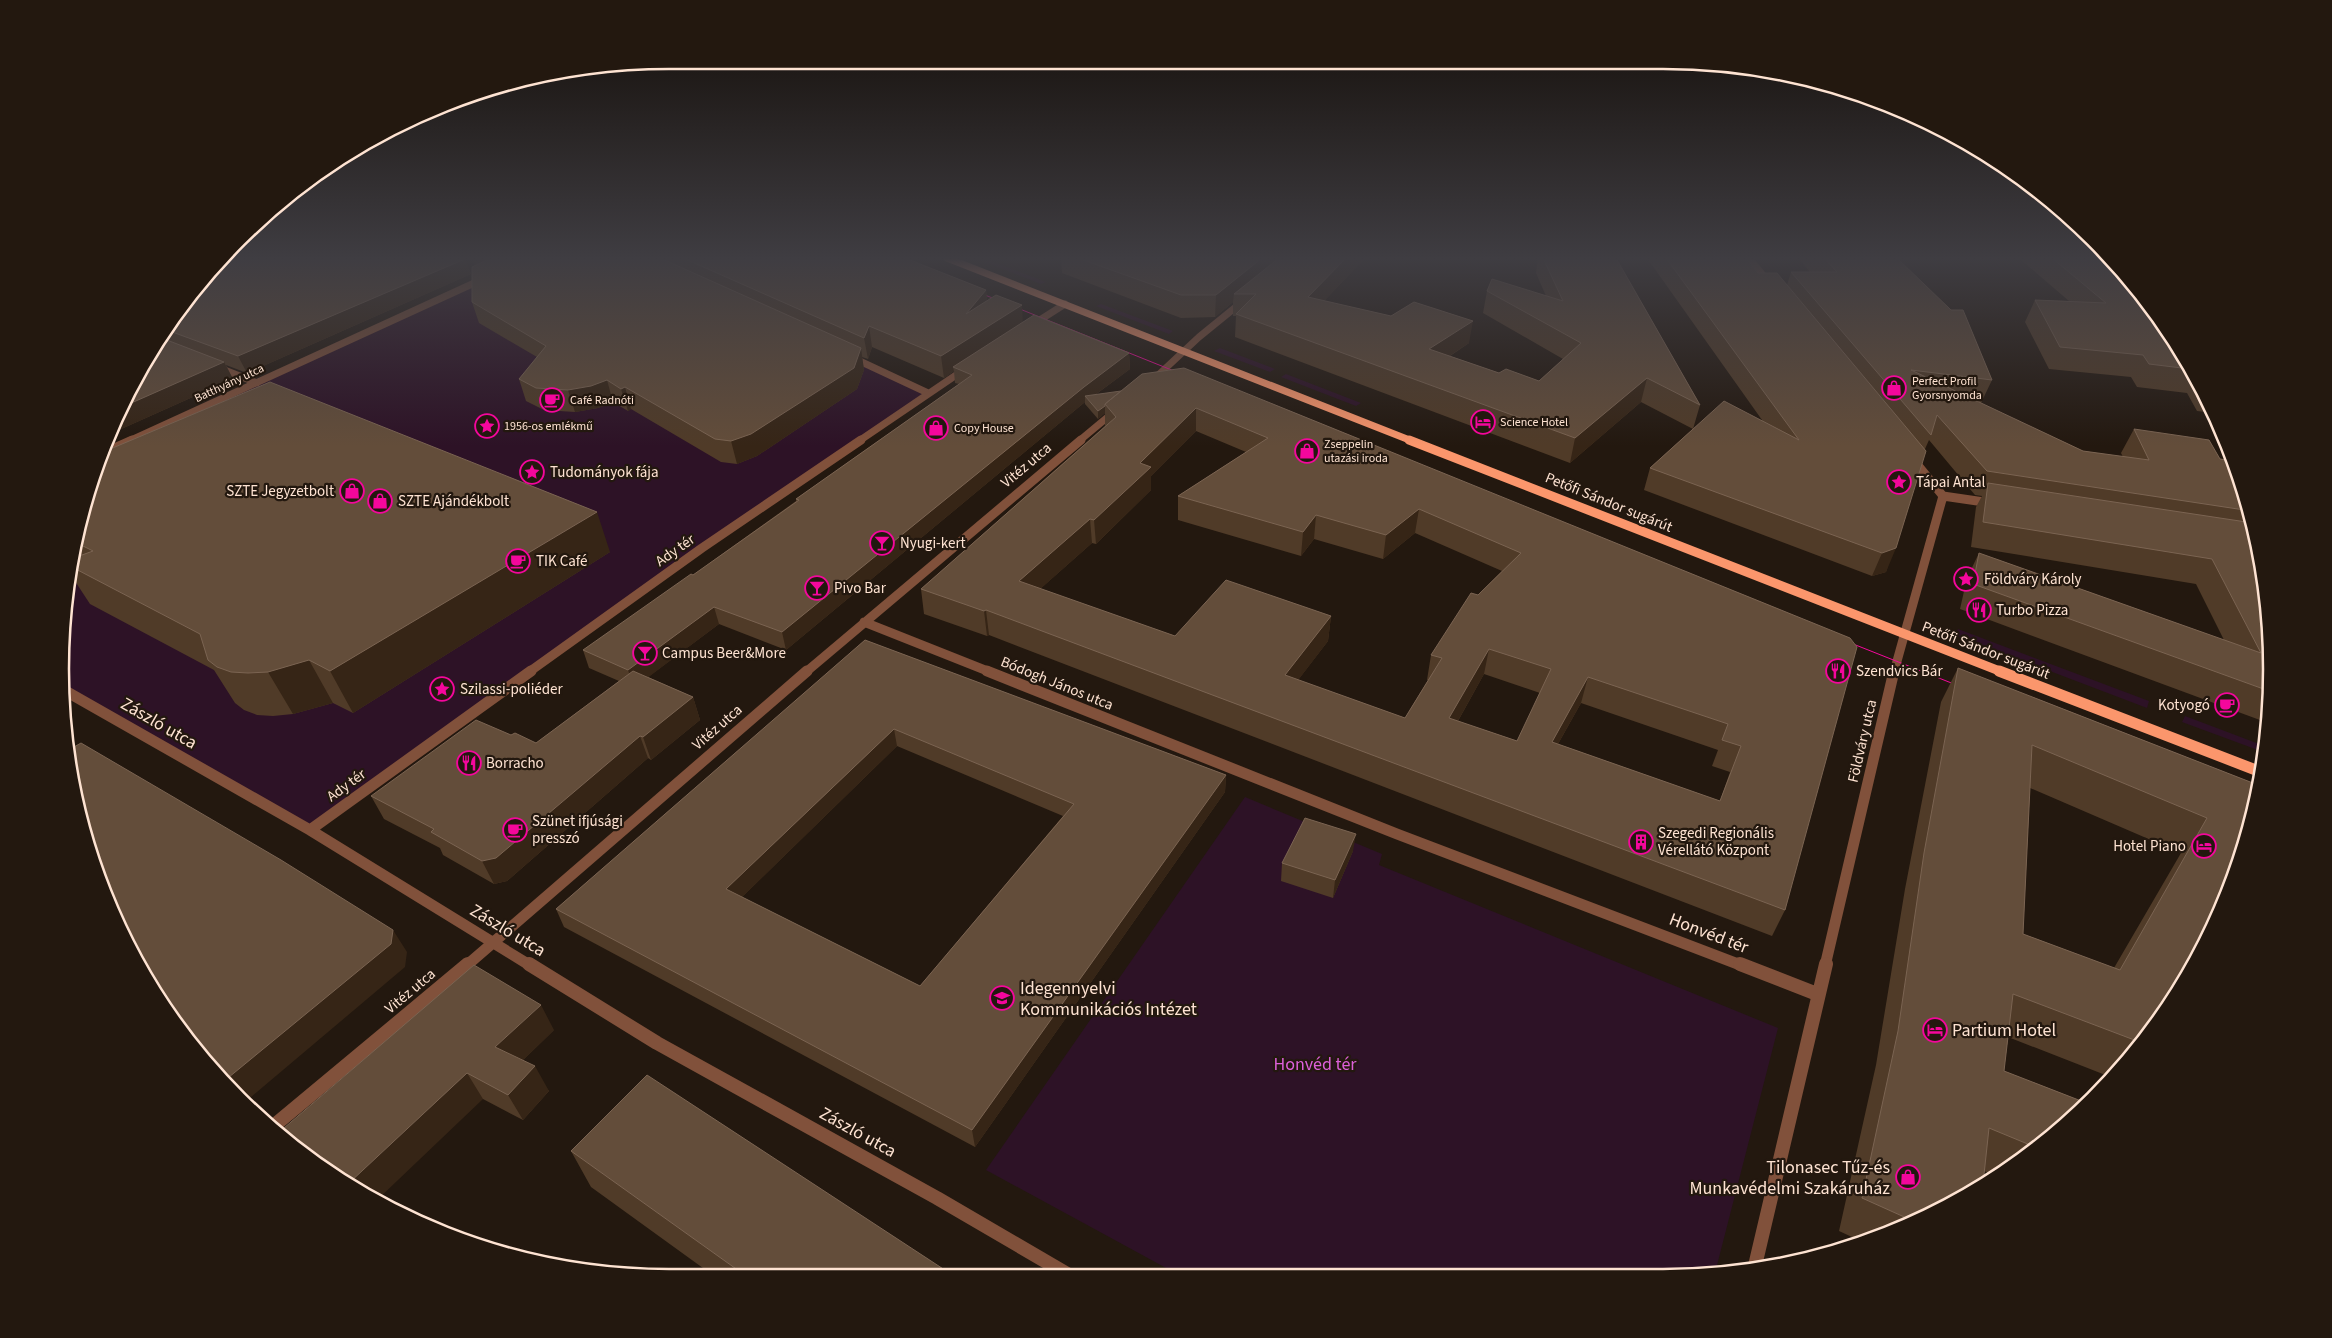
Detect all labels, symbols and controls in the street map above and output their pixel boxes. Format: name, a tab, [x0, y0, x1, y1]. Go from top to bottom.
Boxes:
street label: Batthyány utca	[192, 360, 267, 407]
place label: Perfect Profil Gyorsnyomda	[1912, 373, 1982, 404]
shop icon: Perfect Profil Gyorsnyomda	[1881, 375, 1907, 401]
cafe icon: Café Radnóti	[539, 387, 565, 413]
place label: Café Radnóti	[570, 392, 634, 409]
hotel icon: Science Hotel	[1470, 409, 1496, 435]
place icon: 1956-os emlékmű	[474, 413, 500, 439]
place label: Science Hotel	[1500, 414, 1568, 431]
shop icon: Copy House	[923, 415, 949, 441]
place label: 1956-os emlékmű	[504, 418, 593, 435]
place label: Copy House	[954, 420, 1014, 437]
place label: Zseppelin utazási iroda	[1324, 436, 1388, 467]
street label: Vitéz utca	[996, 438, 1056, 493]
shop icon: Zseppelin utazási iroda	[1294, 438, 1320, 464]
place icon: Tudományok fája	[519, 459, 545, 485]
place label: Tudományok fája	[550, 462, 659, 483]
street label: Petőfi Sándor sugárút	[1542, 467, 1676, 538]
place icon: Tápai Antal	[1886, 469, 1912, 495]
place label: Tápai Antal	[1916, 472, 1986, 493]
shop icon: SZTE Jegyzetbolt	[339, 478, 365, 504]
place label: SZTE Jegyzetbolt	[226, 481, 334, 502]
shop icon: SZTE Ajándékbolt	[367, 488, 393, 514]
place label: SZTE Ajándékbolt	[398, 491, 509, 512]
street label: Ady tér	[651, 529, 700, 572]
bar icon: Nyugi-kert	[869, 530, 895, 556]
place label: Nyugi-kert	[900, 533, 966, 554]
cafe icon: TIK Café	[505, 548, 531, 574]
place label: TIK Café	[536, 551, 587, 572]
place icon: Földváry Károly	[1953, 566, 1979, 592]
place label: Földváry Károly	[1984, 569, 2082, 590]
bar icon: Pivo Bar	[804, 575, 830, 601]
place label: Pivo Bar	[834, 578, 887, 599]
restaurant icon: Turbo Pizza	[1966, 597, 1992, 623]
place label: Turbo Pizza	[1996, 600, 2068, 621]
street label: Petőfi Sándor sugárút	[1919, 616, 2053, 685]
bar icon: Campus Beer&More	[632, 640, 658, 666]
place label: Campus Beer&More	[662, 643, 786, 664]
street label: Bódogh János utca	[997, 651, 1116, 716]
restaurant icon: Szendvics Bár	[1825, 658, 1851, 684]
place label: Szendvics Bár	[1856, 661, 1943, 682]
place icon: Szilassi-poliéder	[429, 676, 455, 702]
place label: Szilassi-poliéder	[460, 679, 564, 700]
street label: Zászló utca	[116, 692, 202, 755]
cafe icon: Kotyogó	[2214, 692, 2240, 718]
place label: Kotyogó	[2158, 695, 2210, 716]
street label: Földváry utca	[1843, 698, 1882, 785]
street label: Vitéz utca	[688, 700, 747, 755]
restaurant icon: Borracho	[456, 750, 482, 776]
place label: Borracho	[486, 753, 544, 774]
street label: Ady tér	[322, 764, 371, 807]
place label: Szünet ifjúsági presszó	[532, 811, 623, 849]
cafe icon: Szünet ifjúsági presszó	[502, 817, 528, 843]
place label: Szegedi Regionális Vérellátó Központ	[1658, 823, 1774, 861]
building icon: Szegedi Regionális Vérellátó Központ	[1628, 829, 1654, 855]
hotel icon: Hotel Piano	[2191, 833, 2217, 859]
place label: Hotel Piano	[2113, 836, 2186, 857]
street label: Zászló utca	[465, 898, 550, 963]
street label: Honvéd tér	[1665, 907, 1753, 960]
street label: Vitéz utca	[380, 964, 440, 1019]
place label: Idegennyelvi Kommunikációs Intézet	[1020, 976, 1197, 1022]
school or university icon: Idegennyelvi Kommunikációs Intézet	[989, 985, 1015, 1011]
hotel icon: Partium Hotel	[1922, 1017, 1948, 1043]
place label: Partium Hotel	[1952, 1018, 2056, 1043]
park label: Honvéd tér	[1273, 1052, 1357, 1077]
street label: Zászló utca	[815, 1101, 901, 1164]
place label: Tilonasec Tűz-és Munkavédelmi Szakáruház	[1689, 1155, 1890, 1201]
shop icon: Tilonasec Tűz-és Munkavédelmi Szakáruház	[1895, 1164, 1921, 1190]

